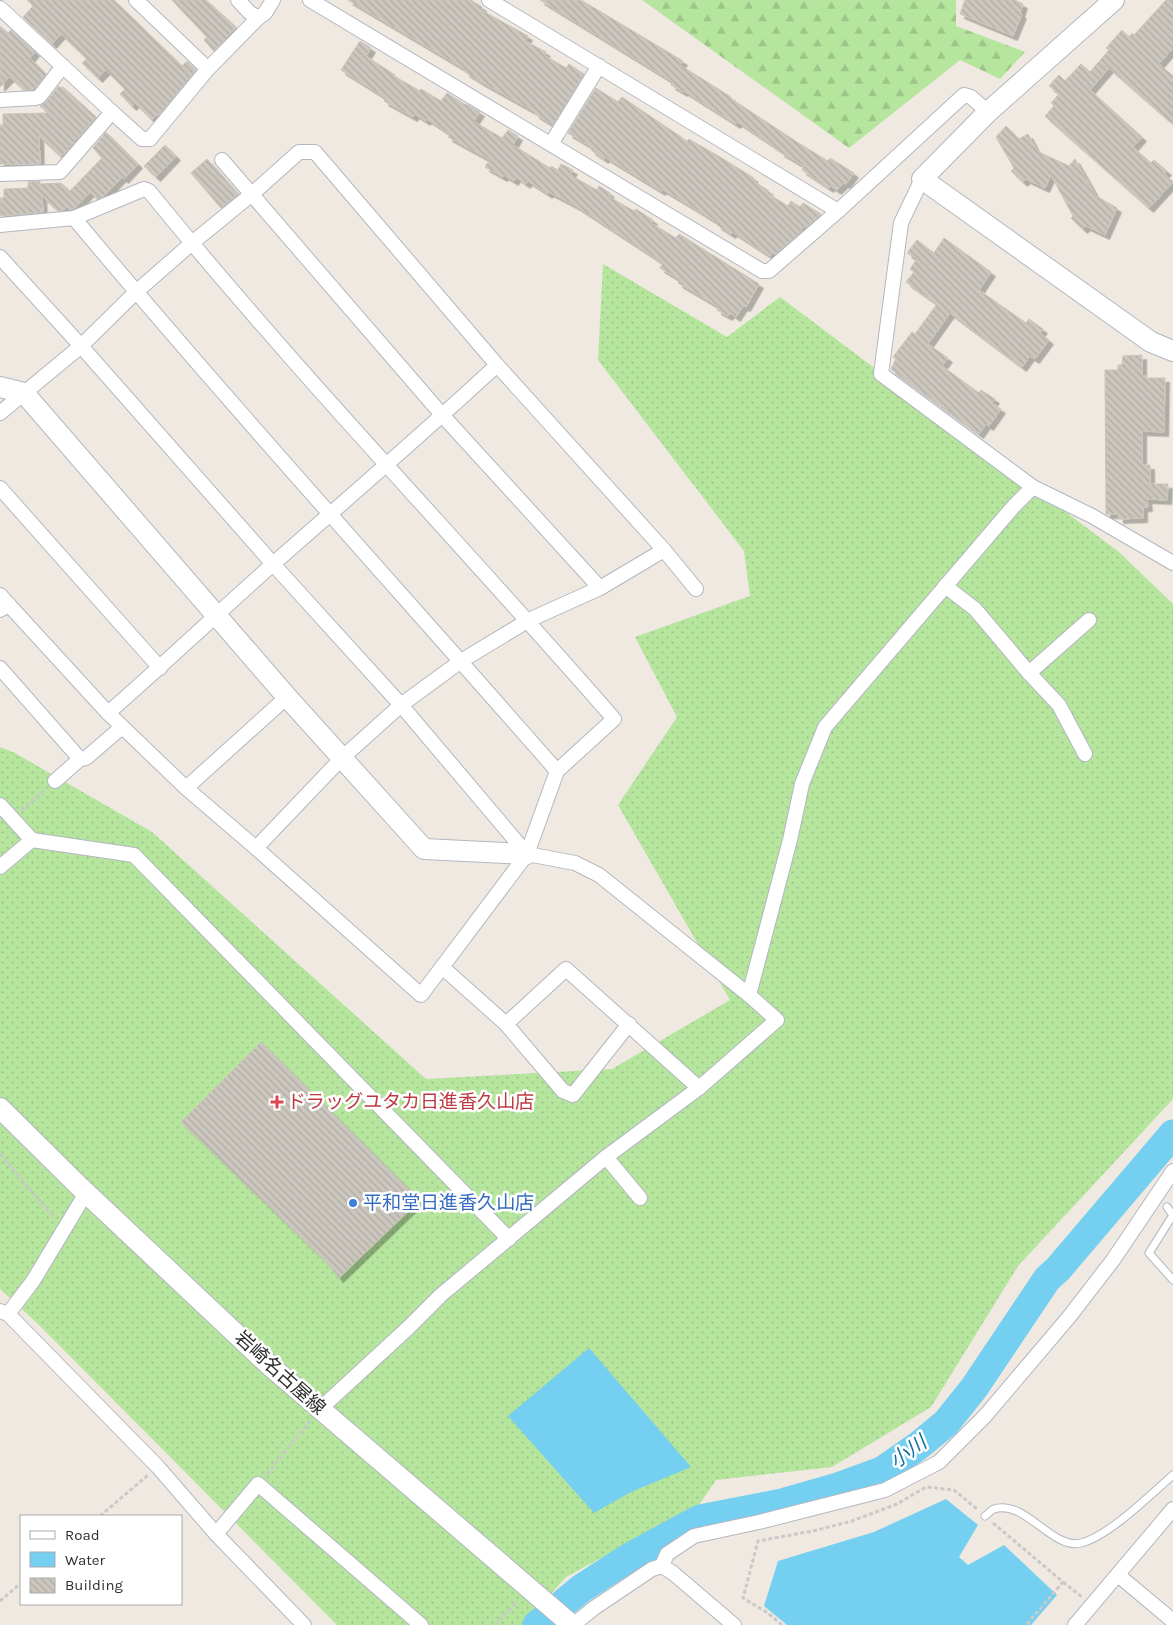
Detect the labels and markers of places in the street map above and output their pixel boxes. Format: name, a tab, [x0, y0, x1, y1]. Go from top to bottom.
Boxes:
place label: ドラッグユタカ日進香久山店	[287, 1091, 534, 1113]
marker: ドラッグユタカ日進香久山店	[271, 1096, 283, 1108]
place label: 平和堂日進香久山店	[363, 1192, 534, 1214]
marker: 平和堂日進香久山店	[347, 1197, 359, 1209]

